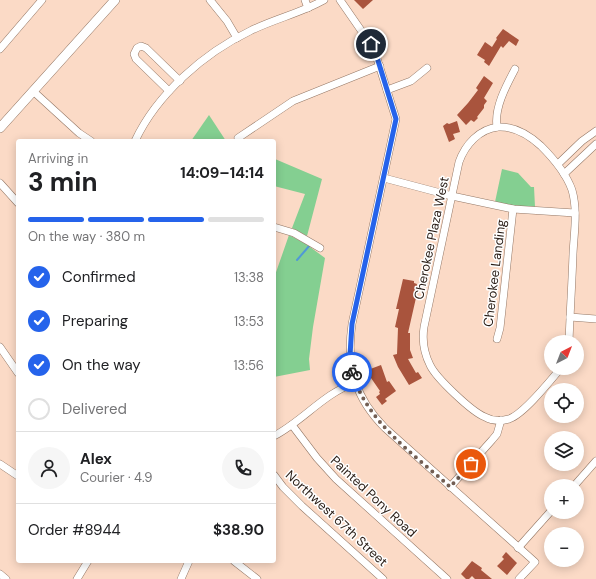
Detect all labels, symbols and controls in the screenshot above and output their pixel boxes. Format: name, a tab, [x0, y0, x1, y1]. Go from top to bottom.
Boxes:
pin	[354, 27, 388, 61]
icon: home	[360, 33, 382, 55]
text: Arriving in	[28, 150, 88, 167]
text: 14:09–14:14	[180, 163, 264, 183]
text: 3 min	[28, 165, 97, 199]
street label: Cherokee Plaza West	[410, 175, 453, 301]
street label: Cherokee Landing	[479, 218, 510, 328]
text: On the way · 380 m	[28, 228, 145, 245]
icon: check	[28, 266, 50, 288]
text: Confirmed	[62, 267, 136, 287]
text: 13:38	[234, 269, 264, 286]
icon: check	[28, 310, 50, 332]
text: Preparing	[62, 311, 128, 331]
text: 13:53	[234, 313, 264, 330]
north arrow	[544, 335, 584, 375]
map controls	[544, 335, 584, 567]
courier	[332, 352, 372, 392]
icon: check	[28, 354, 50, 376]
text: On the way	[62, 355, 141, 375]
text: 13:56	[234, 357, 264, 374]
icon: bike	[341, 361, 363, 383]
button: locate	[544, 383, 584, 423]
text: Delivered	[62, 399, 127, 419]
button: layers	[544, 431, 584, 471]
button: person	[28, 447, 70, 489]
button: phone	[222, 447, 264, 489]
pin	[454, 447, 488, 481]
text: Alex	[80, 449, 112, 469]
street label: Painted Pony Road	[327, 452, 420, 541]
icon: bag	[460, 453, 482, 475]
street label: Northwest 67th Street	[282, 467, 391, 570]
text: Courier · 4.9	[80, 469, 152, 486]
button: +	[544, 479, 584, 519]
text: Order #8944	[28, 520, 121, 540]
text: $38.90	[213, 520, 264, 540]
button: −	[544, 527, 584, 567]

